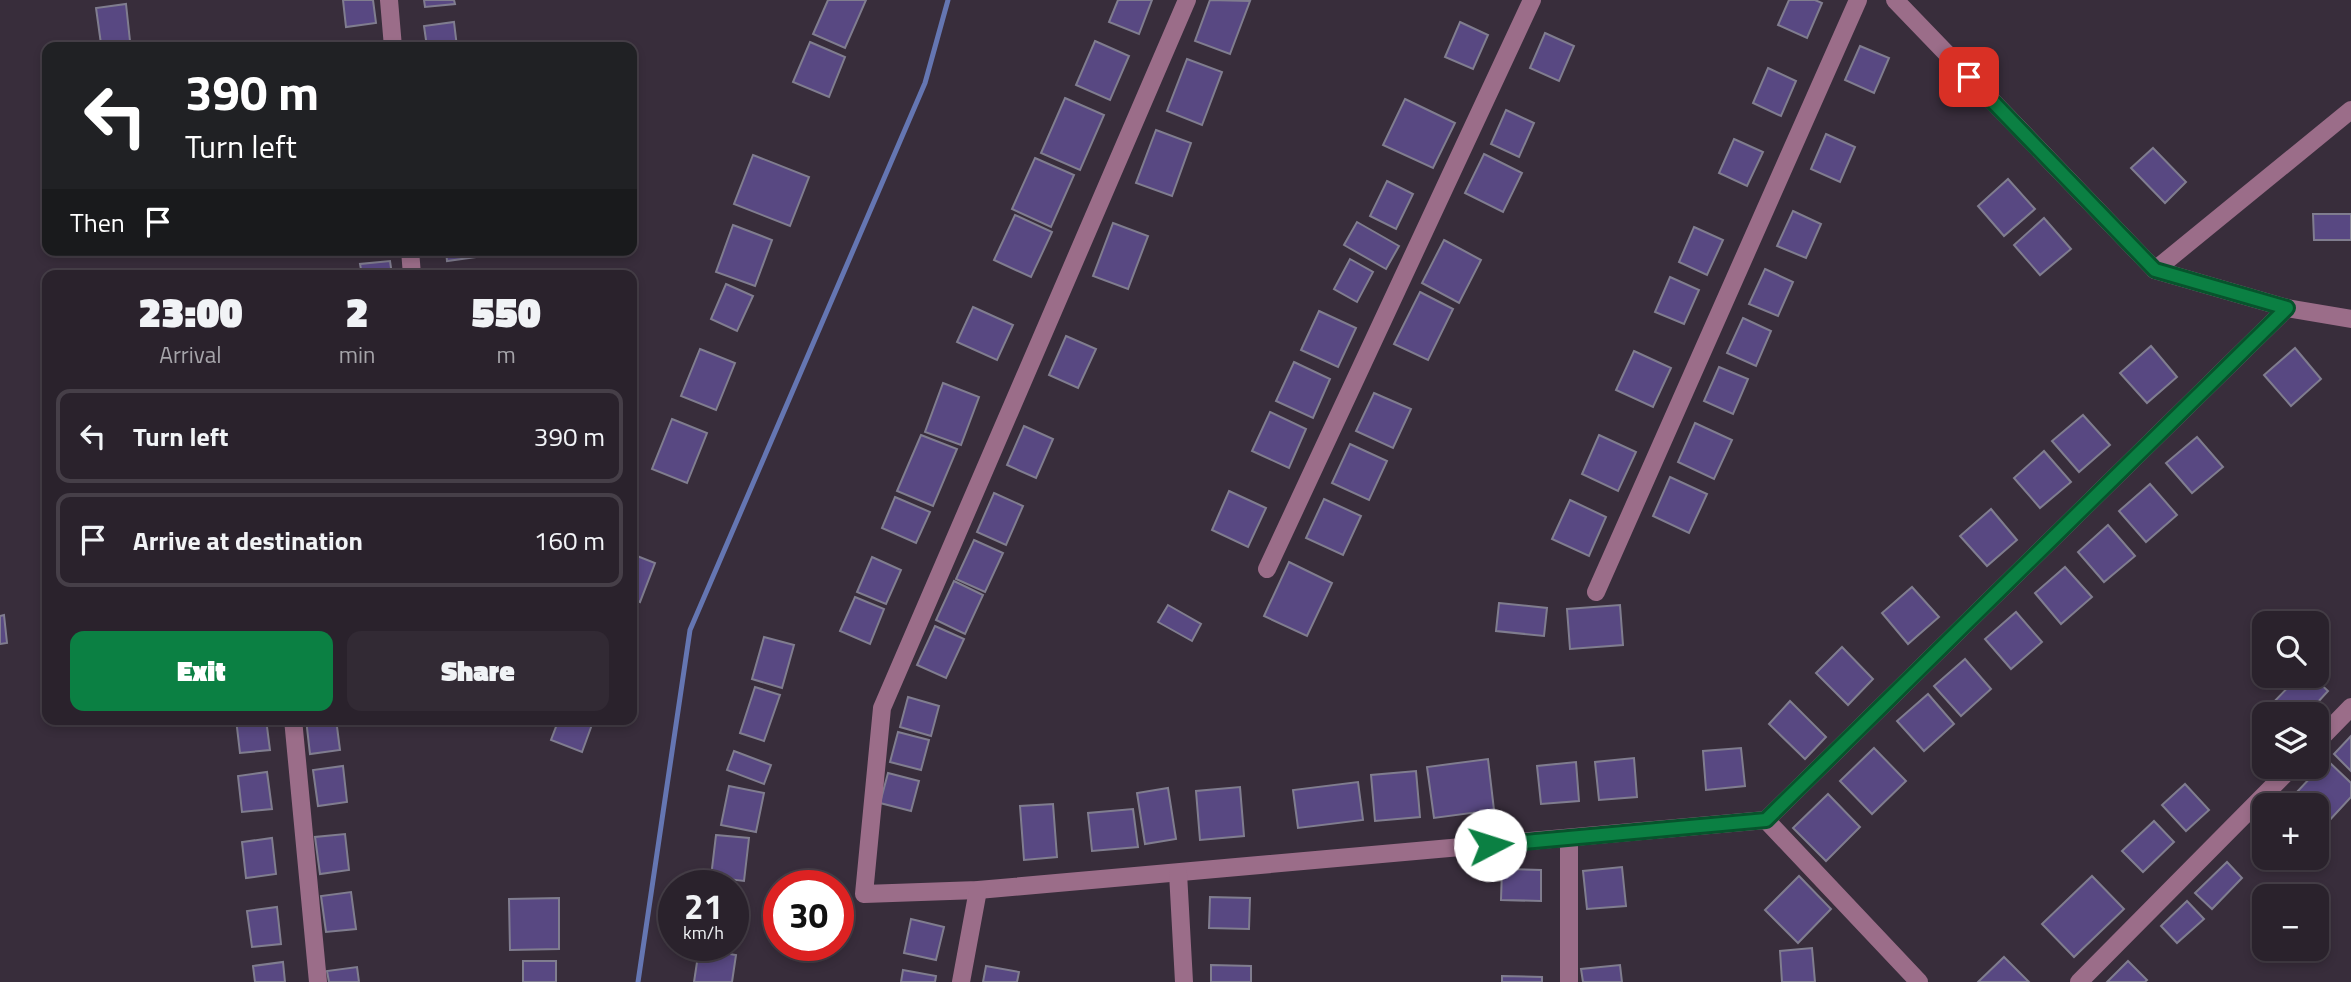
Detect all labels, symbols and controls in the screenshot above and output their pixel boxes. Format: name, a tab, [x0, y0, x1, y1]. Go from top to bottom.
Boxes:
pin	[1939, 47, 1999, 107]
text: 390 m	[185, 54, 319, 129]
icon: arrive	[1950, 58, 1988, 96]
icon: left	[70, 70, 161, 161]
text: Turn left	[185, 122, 297, 170]
text: Then	[70, 203, 125, 242]
icon: arrive	[139, 203, 177, 241]
text: 23:00	[138, 279, 243, 343]
text: 2	[346, 279, 369, 343]
text: 550	[472, 279, 541, 343]
text: Arrival	[159, 337, 222, 372]
text: min	[339, 337, 375, 372]
text: m	[497, 337, 516, 372]
icon: left	[74, 417, 112, 455]
text: Turn left	[133, 417, 228, 456]
text: 390 m	[534, 417, 605, 456]
icon: arrive	[74, 521, 112, 559]
text: Arrive at destination	[133, 521, 363, 560]
text: 160 m	[534, 521, 605, 560]
map controls	[2252, 611, 2329, 961]
button: search	[2252, 611, 2329, 688]
button: Exit	[70, 631, 333, 711]
button: Share	[347, 631, 609, 711]
button: layers	[2252, 702, 2329, 779]
button: +	[2252, 793, 2329, 870]
position arrow	[1453, 808, 1527, 882]
speed limit sign: 30	[763, 870, 854, 961]
text: 21	[684, 879, 723, 933]
button: −	[2252, 884, 2329, 961]
text: km/h	[683, 919, 724, 946]

